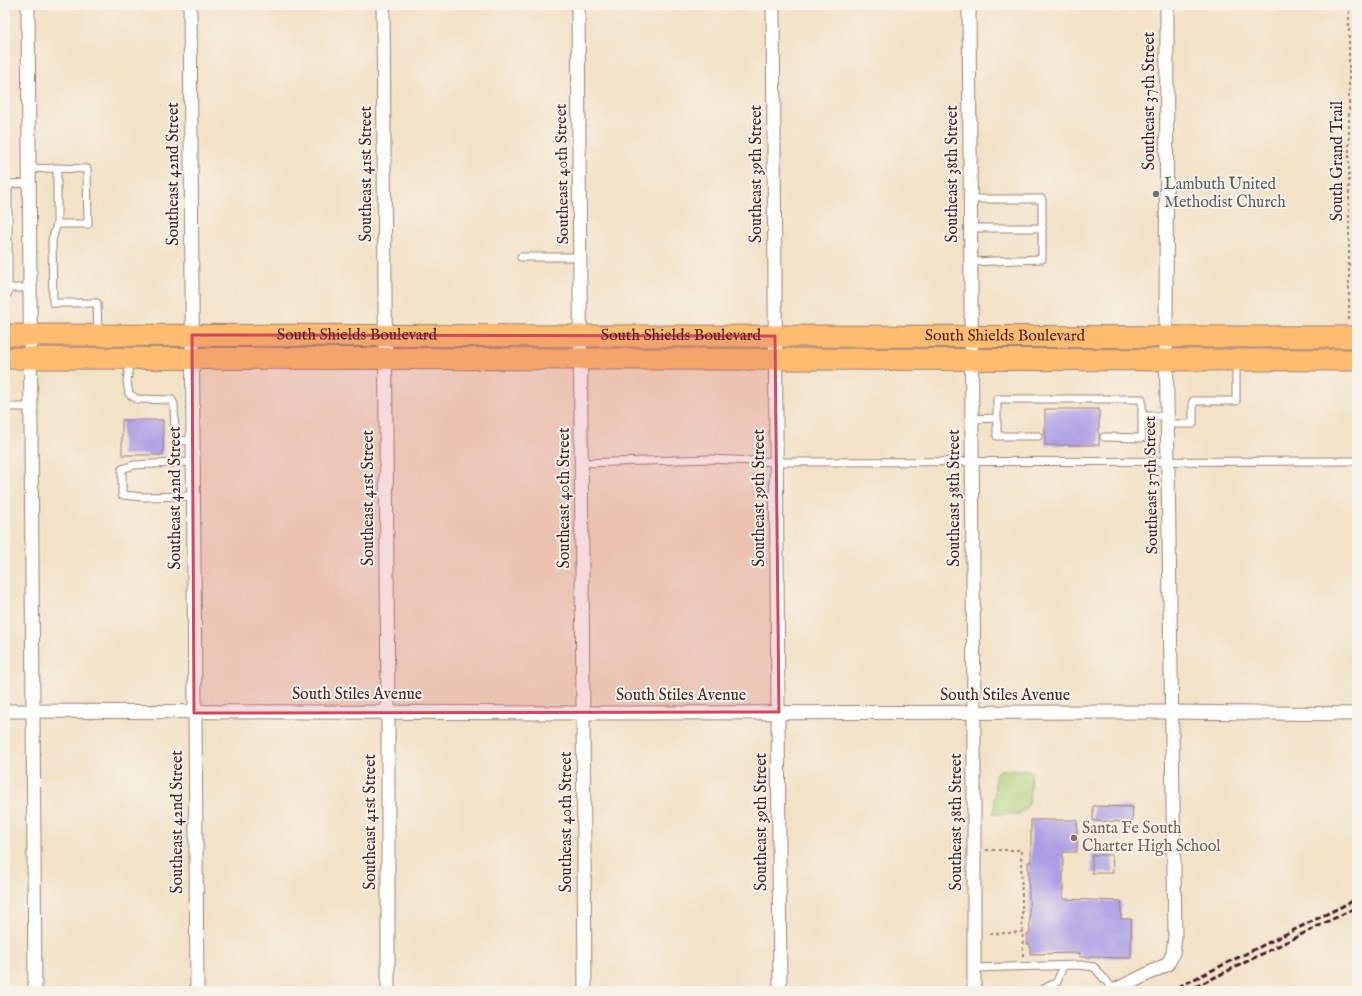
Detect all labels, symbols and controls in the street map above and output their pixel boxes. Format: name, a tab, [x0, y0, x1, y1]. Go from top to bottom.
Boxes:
street label: Southeast 37th Street	[1140, 31, 1160, 170]
street label: South Grand Trail	[1328, 100, 1348, 221]
street label: Southeast 42nd Street	[164, 102, 184, 246]
street label: Southeast 40th Street	[552, 103, 574, 245]
street label: Southeast 39th Street	[747, 104, 767, 243]
street label: Southeast 41st Street	[357, 105, 377, 242]
street label: Southeast 38th Street	[943, 105, 963, 243]
place label: Lambuth United Methodist Church	[1164, 175, 1286, 213]
marker: Lambuth United Methodist Church	[1151, 189, 1161, 199]
street label: South Shields Boulevard	[277, 325, 438, 346]
street label: South Shields Boulevard	[601, 326, 762, 346]
street label: South Shields Boulevard	[925, 326, 1086, 347]
street label: Southeast 37th Street	[1141, 415, 1163, 554]
street label: Southeast 42nd Street	[166, 426, 186, 570]
street label: Southeast 40th Street	[555, 427, 575, 568]
street label: Southeast 39th Street	[750, 428, 770, 567]
street label: Southeast 41st Street	[359, 429, 379, 566]
street label: Southeast 38th Street	[945, 429, 965, 567]
street label: South Stiles Avenue	[292, 685, 422, 705]
street label: South Stiles Avenue	[616, 686, 746, 706]
street label: South Stiles Avenue	[940, 686, 1070, 706]
street label: Southeast 42nd Street	[168, 750, 188, 894]
street label: Southeast 40th Street	[557, 751, 577, 892]
street label: Southeast 39th Street	[752, 752, 772, 891]
street label: Southeast 41st Street	[361, 753, 381, 890]
street label: Southeast 38th Street	[947, 753, 967, 891]
place label: Santa Fe South Charter High School	[1082, 819, 1221, 857]
marker: Santa Fe South Charter High School	[1069, 833, 1079, 843]

